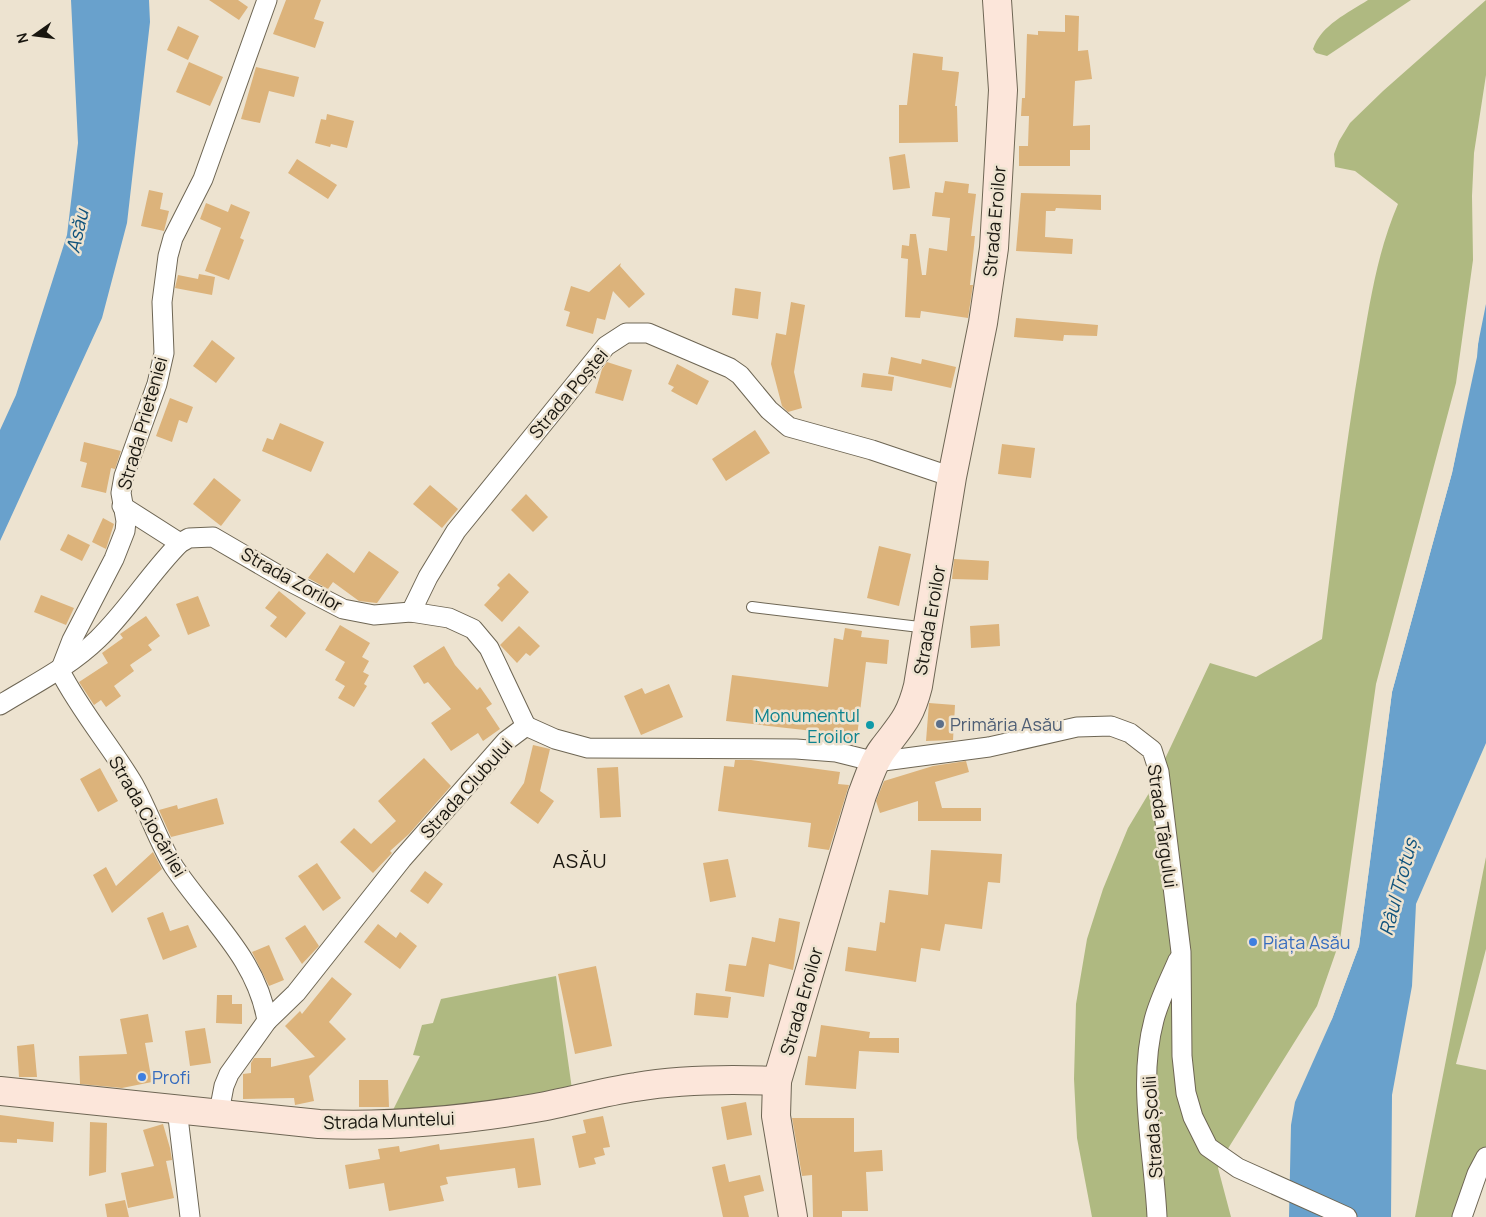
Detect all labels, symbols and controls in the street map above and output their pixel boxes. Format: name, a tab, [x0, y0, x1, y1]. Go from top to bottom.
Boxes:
north arrow	[10, 10, 60, 60]
text: N	[11, 31, 32, 45]
street label: Strada Eroilor	[977, 164, 1011, 278]
water label: Asău	[59, 205, 95, 255]
street label: Strada Poștei	[523, 343, 613, 443]
street label: Strada Prieteniei	[112, 354, 172, 492]
street label: Strada Zorilor	[237, 541, 347, 617]
street label: Strada Eroilor	[908, 563, 951, 677]
place label: Monumentul Eroilor	[755, 703, 861, 748]
place label: Primăria Asău	[950, 712, 1063, 736]
marker: Primăria Asău	[934, 718, 946, 730]
marker: Monumentul Eroilor	[864, 719, 876, 731]
street label: Strada Clubului	[415, 733, 517, 843]
street label: Strada Ciocârliei	[104, 751, 192, 881]
street label: Strada Târgului	[1142, 763, 1184, 889]
water label: Râul Trotuș	[1373, 834, 1424, 938]
district label: ASĂU	[553, 847, 607, 874]
place label: Piața Asău	[1263, 930, 1350, 954]
marker: Piața Asău	[1247, 936, 1259, 948]
street label: Strada Eroilor	[774, 944, 828, 1058]
place label: Profi	[152, 1065, 191, 1089]
marker: Profi	[136, 1071, 148, 1083]
street label: Strada Școlii	[1136, 1075, 1168, 1179]
street label: Strada Muntelui	[323, 1106, 455, 1134]

